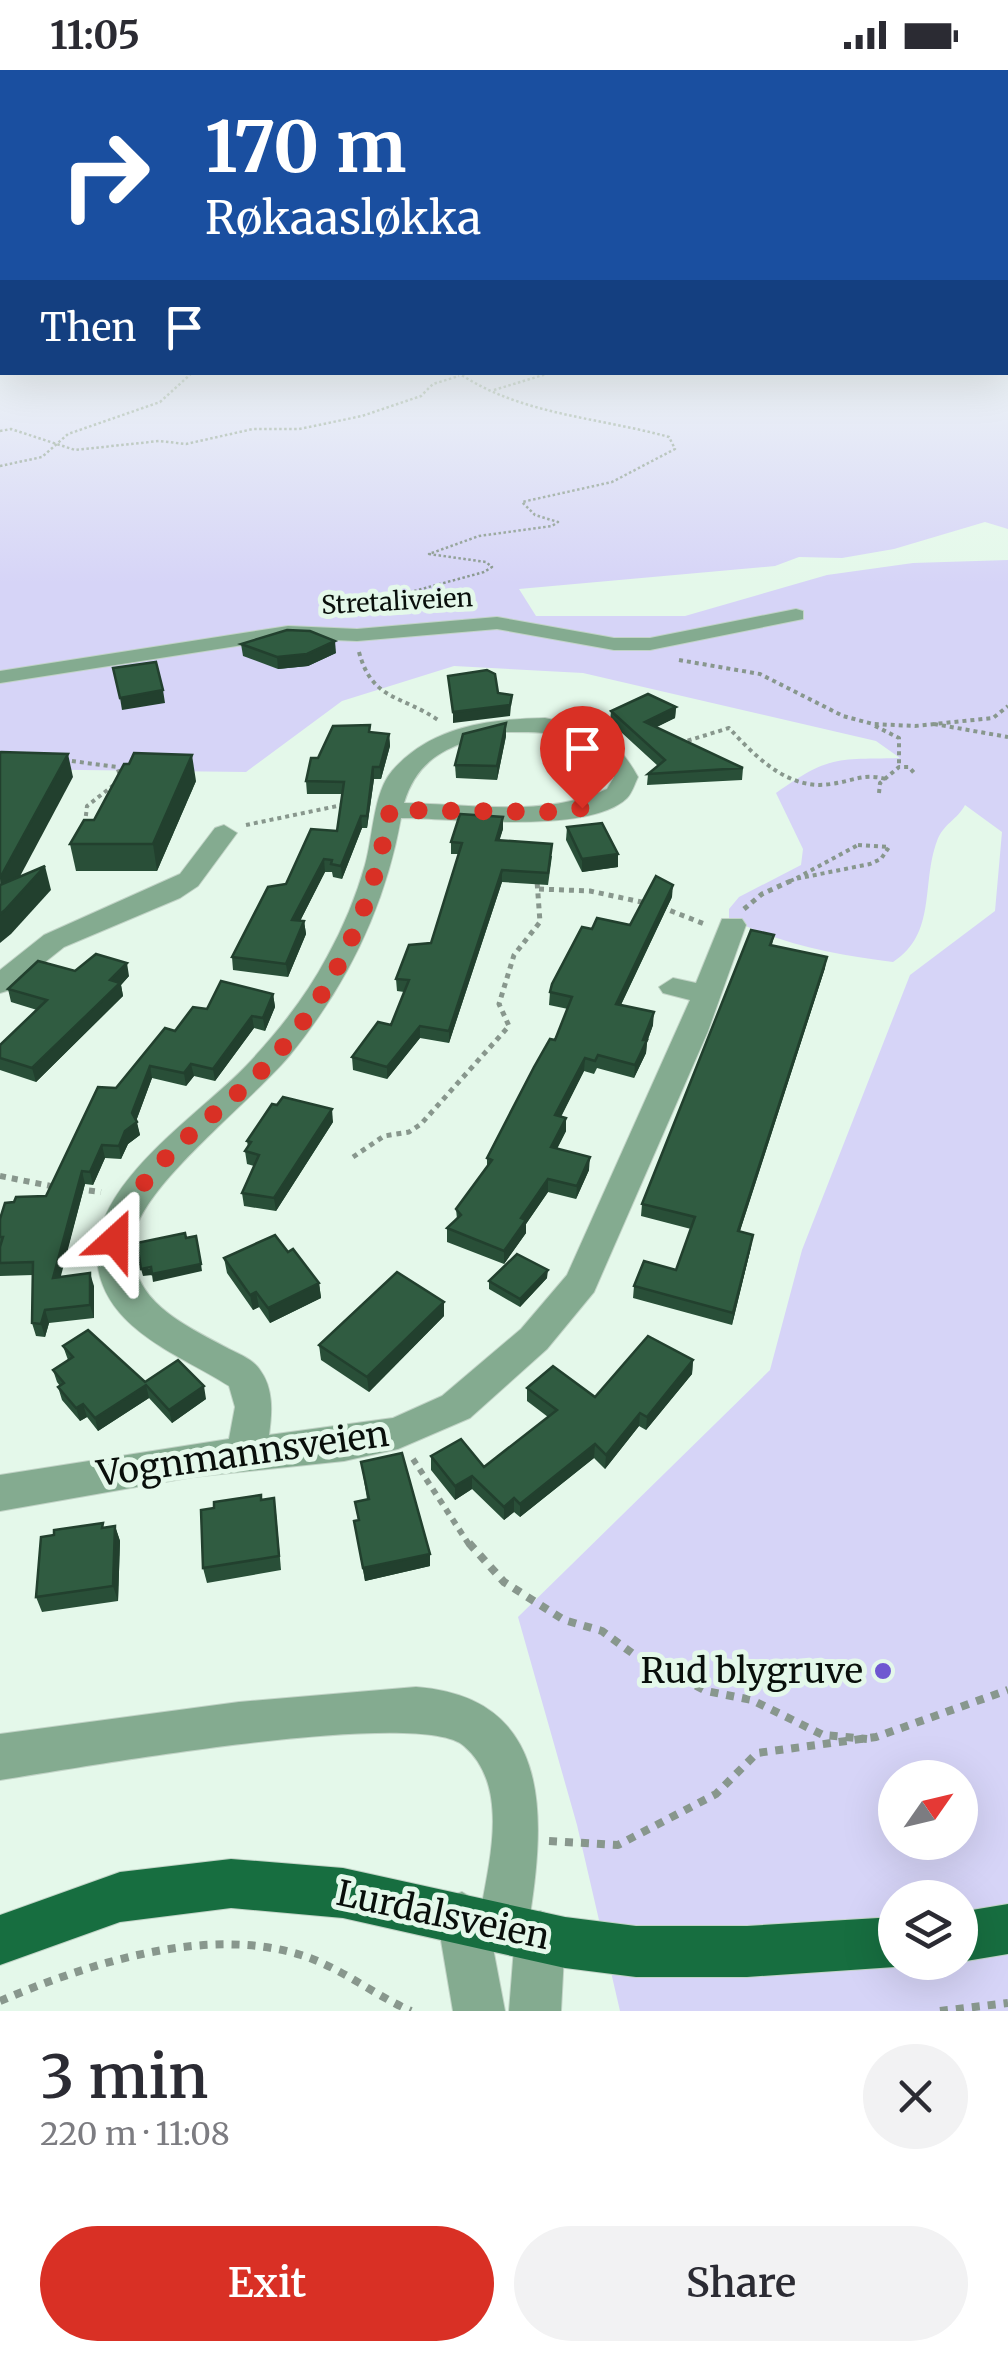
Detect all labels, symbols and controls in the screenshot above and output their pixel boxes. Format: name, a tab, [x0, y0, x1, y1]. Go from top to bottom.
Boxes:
text: 11:05	[50, 12, 140, 59]
text: 170 m	[205, 103, 406, 191]
icon: right	[40, 110, 170, 240]
text: Røkaasløkka	[205, 190, 481, 246]
icon: arrive	[157, 300, 212, 355]
text: Then	[40, 304, 137, 351]
street label: Stretaliveien	[320, 581, 474, 621]
pin	[540, 706, 625, 809]
icon: arrive	[555, 721, 610, 776]
position arrow	[63, 1188, 167, 1292]
street label: Vognmannsveien	[93, 1412, 392, 1496]
place label: Rud blygruve	[641, 1649, 863, 1693]
marker: Rud blygruve	[872, 1660, 894, 1682]
north arrow	[878, 1760, 978, 1860]
map controls	[878, 1760, 978, 1980]
street label: Lurdalsveien	[333, 1871, 553, 1959]
button: layers	[878, 1880, 978, 1980]
text: 3 min	[40, 2039, 208, 2114]
button: close	[863, 2044, 968, 2149]
text: 220 m · 11:08	[40, 2114, 230, 2154]
button: Exit	[40, 2226, 494, 2341]
button: Share	[514, 2226, 968, 2341]

